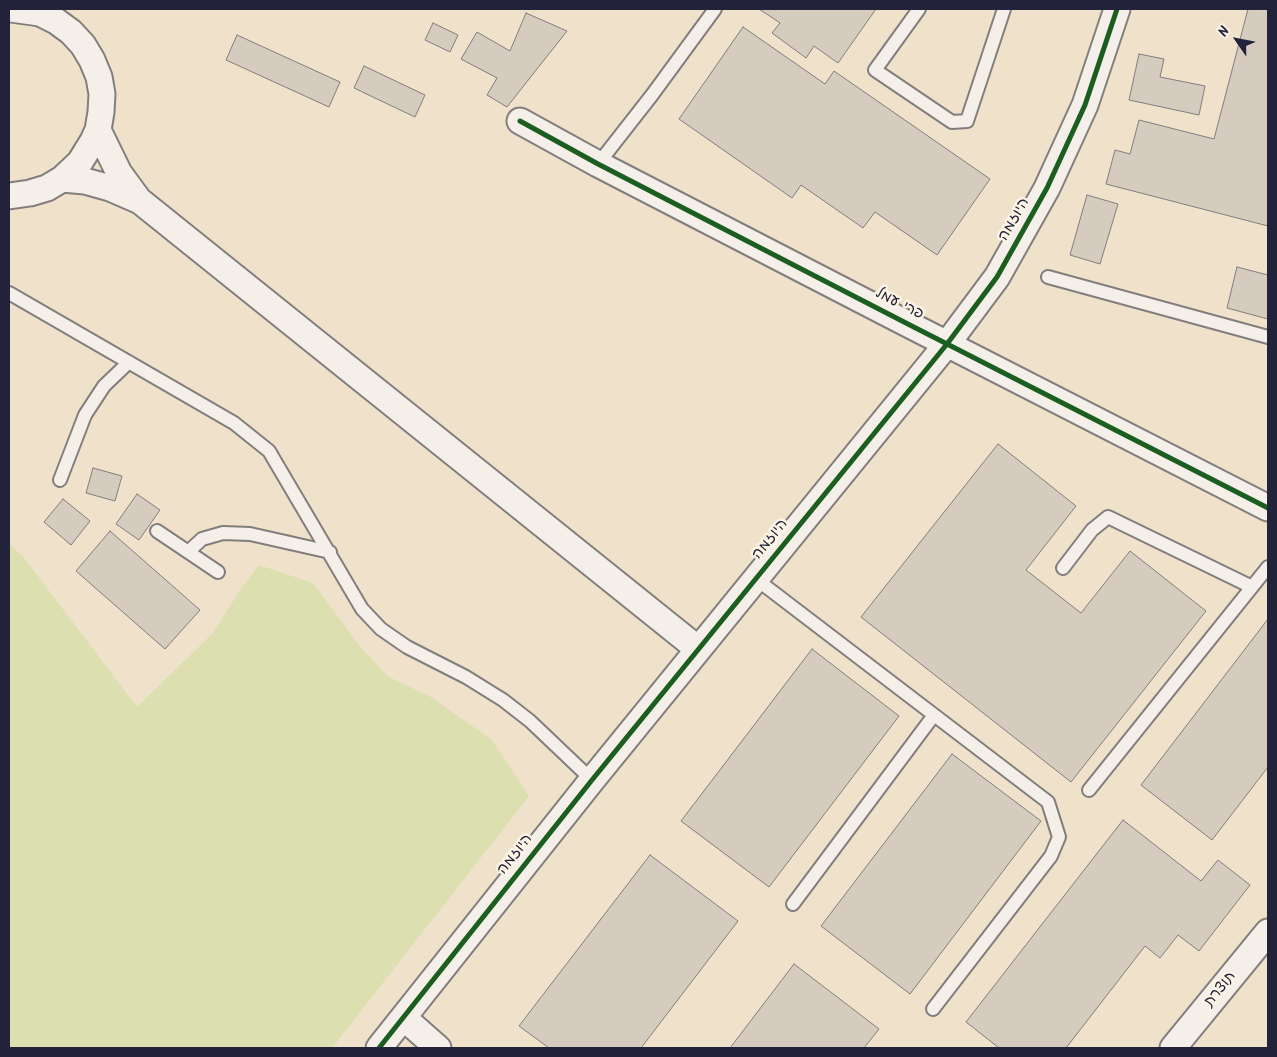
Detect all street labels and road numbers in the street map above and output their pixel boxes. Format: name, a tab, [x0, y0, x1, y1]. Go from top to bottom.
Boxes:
street label: היוזמה	[996, 195, 1034, 245]
street label: פרי עמל	[872, 285, 926, 325]
street label: היוזמה	[749, 516, 793, 564]
street label: היוזמה	[495, 831, 537, 879]
street label: תוצרת	[1201, 969, 1241, 1011]

